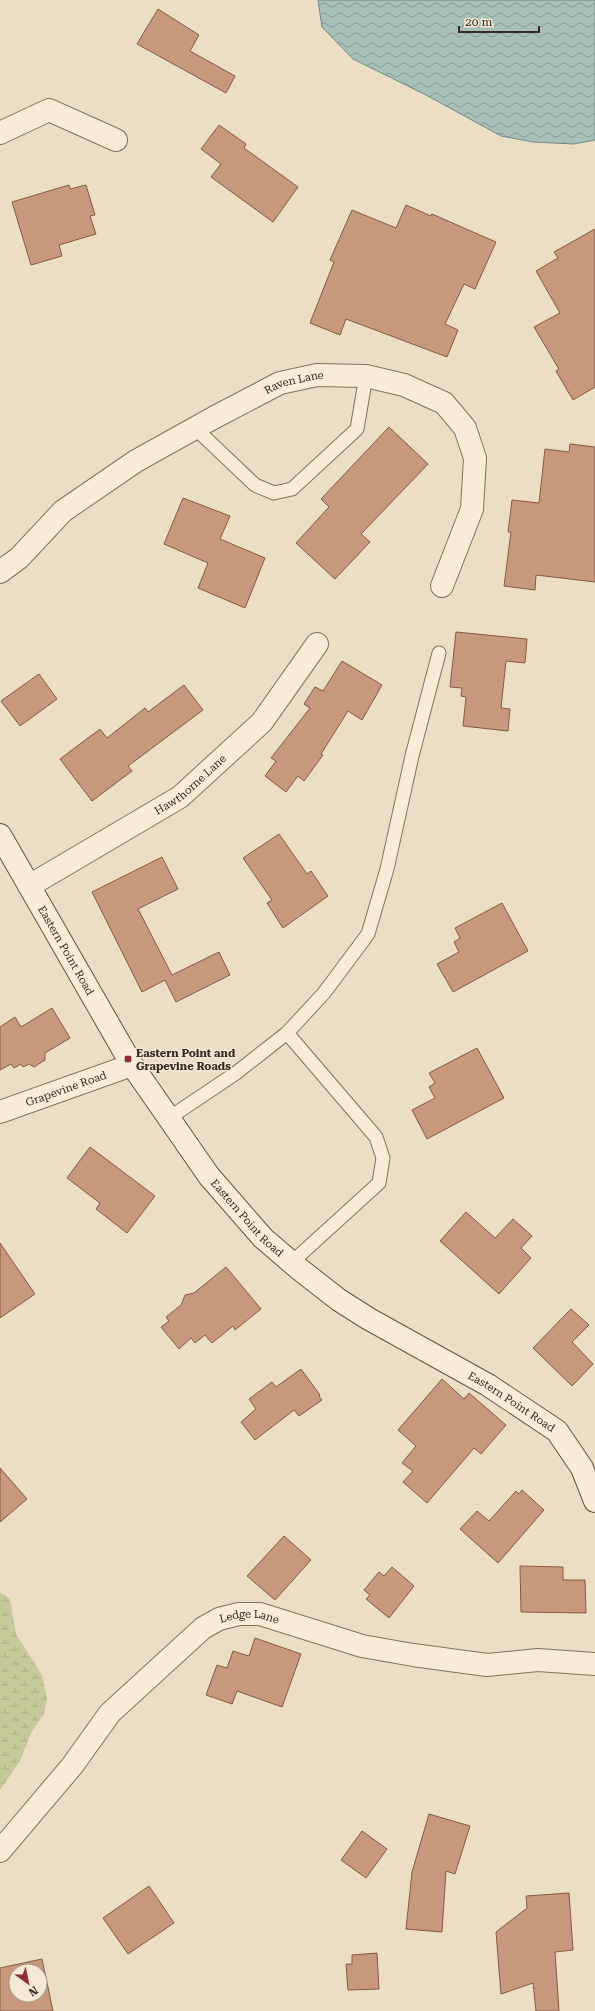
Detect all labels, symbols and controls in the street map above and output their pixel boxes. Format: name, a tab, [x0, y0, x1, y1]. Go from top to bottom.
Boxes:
scale bar	[459, 8, 539, 34]
text: 20 m	[465, 15, 492, 29]
street label: Raven Lane	[262, 369, 324, 397]
street label: Hawthorne Lane	[152, 752, 229, 818]
street label: Eastern Point Road	[35, 904, 97, 998]
place label: Eastern Point and Grapevine Roads	[136, 1047, 236, 1073]
marker: Eastern Point and Grapevine Roads	[123, 1054, 133, 1064]
street label: Grapevine Road	[24, 1069, 108, 1109]
street label: Eastern Point Road	[208, 1177, 286, 1260]
street label: Eastern Point Road	[466, 1369, 557, 1435]
street label: Ledge Lane	[218, 1608, 281, 1627]
north arrow	[8, 1963, 48, 2003]
text: N	[26, 1983, 40, 1999]

